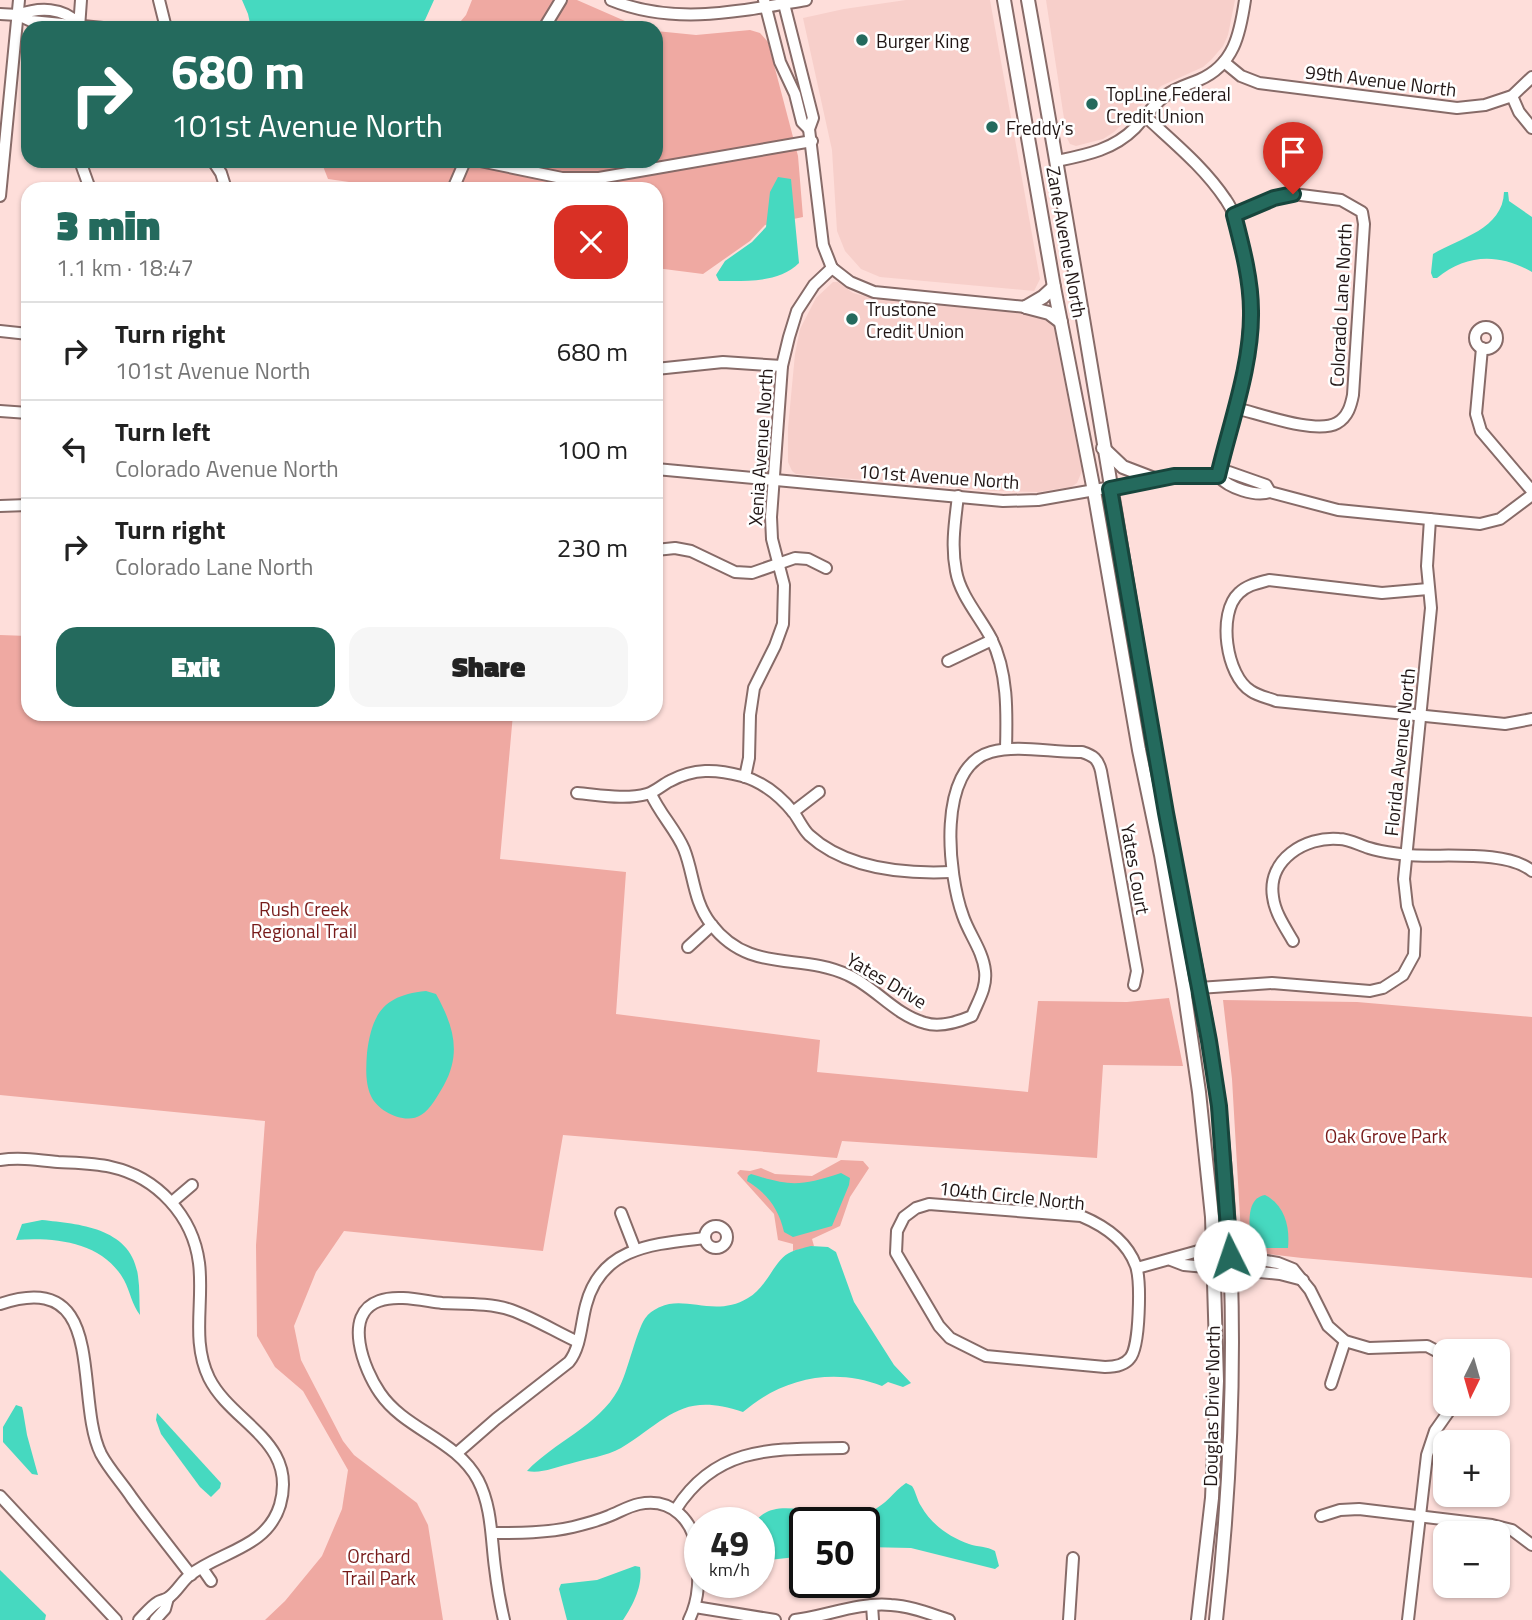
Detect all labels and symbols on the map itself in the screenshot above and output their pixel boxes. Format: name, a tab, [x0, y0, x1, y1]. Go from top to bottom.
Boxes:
place label: Burger King	[876, 26, 970, 55]
marker: Burger King	[854, 32, 870, 48]
street label: 99th Avenue North	[1304, 56, 1458, 104]
place label: TopLine Federal Credit Union	[1106, 79, 1231, 130]
marker: TopLine Federal Credit Union	[1084, 96, 1100, 112]
place label: Freddy's	[1006, 113, 1074, 142]
marker: Freddy's	[984, 119, 1000, 135]
pin	[1263, 122, 1323, 194]
street label: Zane Avenue North	[1039, 164, 1095, 320]
street label: Colorado Lane North	[1321, 222, 1359, 388]
place label: Trustone Credit Union	[866, 294, 964, 345]
marker: Trustone Credit Union	[844, 311, 860, 327]
street label: Xenia Avenue North	[740, 367, 780, 527]
street label: 101st Avenue North	[857, 456, 1021, 496]
street label: Florida Avenue North	[1376, 667, 1422, 837]
street label: Yates Court	[1114, 822, 1158, 917]
park label: Rush Creek Regional Trail	[251, 894, 357, 945]
street label: Yates Drive	[841, 945, 933, 1015]
park label: Oak Grove Park	[1325, 1121, 1447, 1150]
street label: 104th Circle North	[938, 1173, 1086, 1217]
position arrow	[1193, 1219, 1267, 1293]
street label: Douglas Drive North	[1195, 1325, 1227, 1487]
north arrow	[1433, 1339, 1510, 1416]
speed limit sign: 50	[789, 1507, 880, 1598]
park label: Orchard Trail Park	[342, 1541, 416, 1592]

